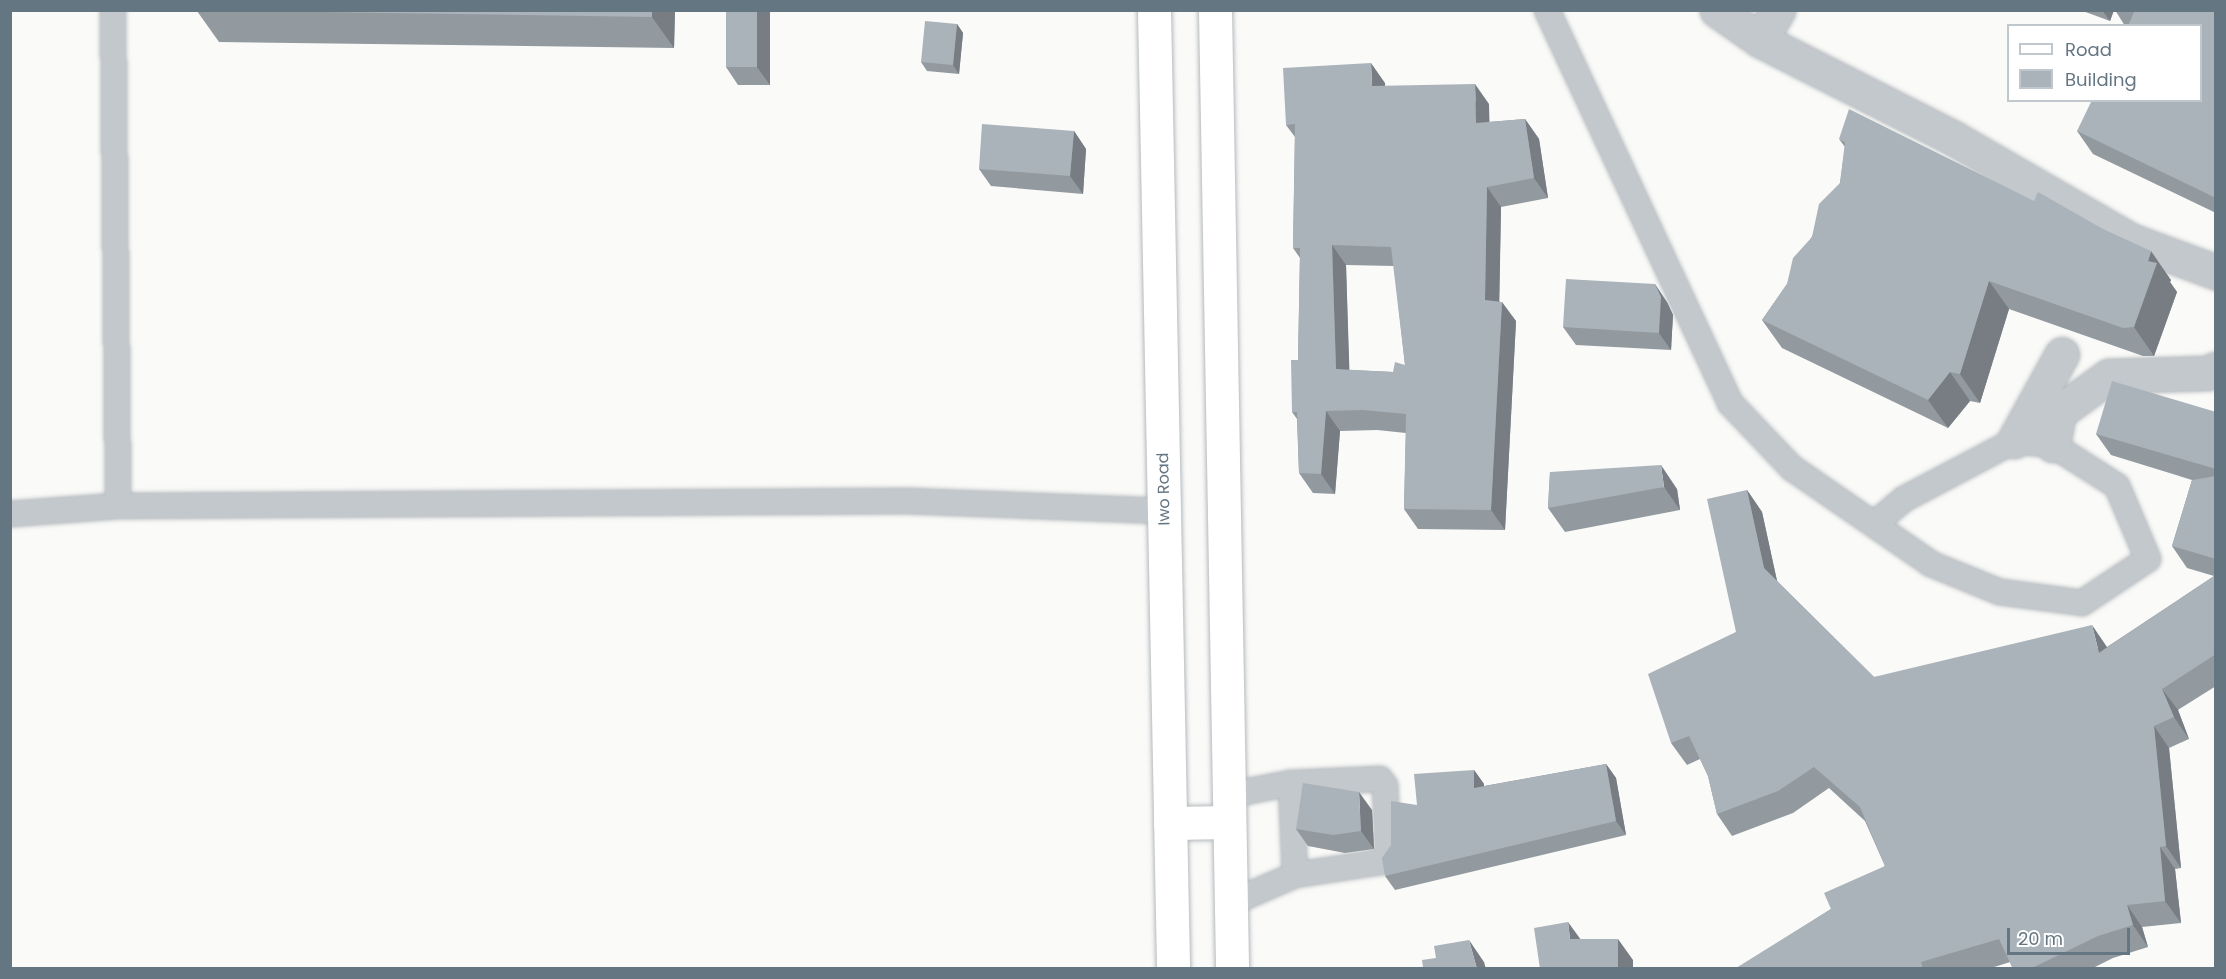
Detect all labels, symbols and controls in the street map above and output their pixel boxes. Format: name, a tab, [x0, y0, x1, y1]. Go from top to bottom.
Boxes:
legend	[2007, 24, 2202, 102]
text: Road	[2065, 37, 2112, 62]
text: Building	[2065, 67, 2137, 92]
street label: Iwo Road	[1154, 452, 1174, 526]
scale bar	[2010, 916, 2133, 954]
text: 20 m	[2018, 926, 2063, 951]

